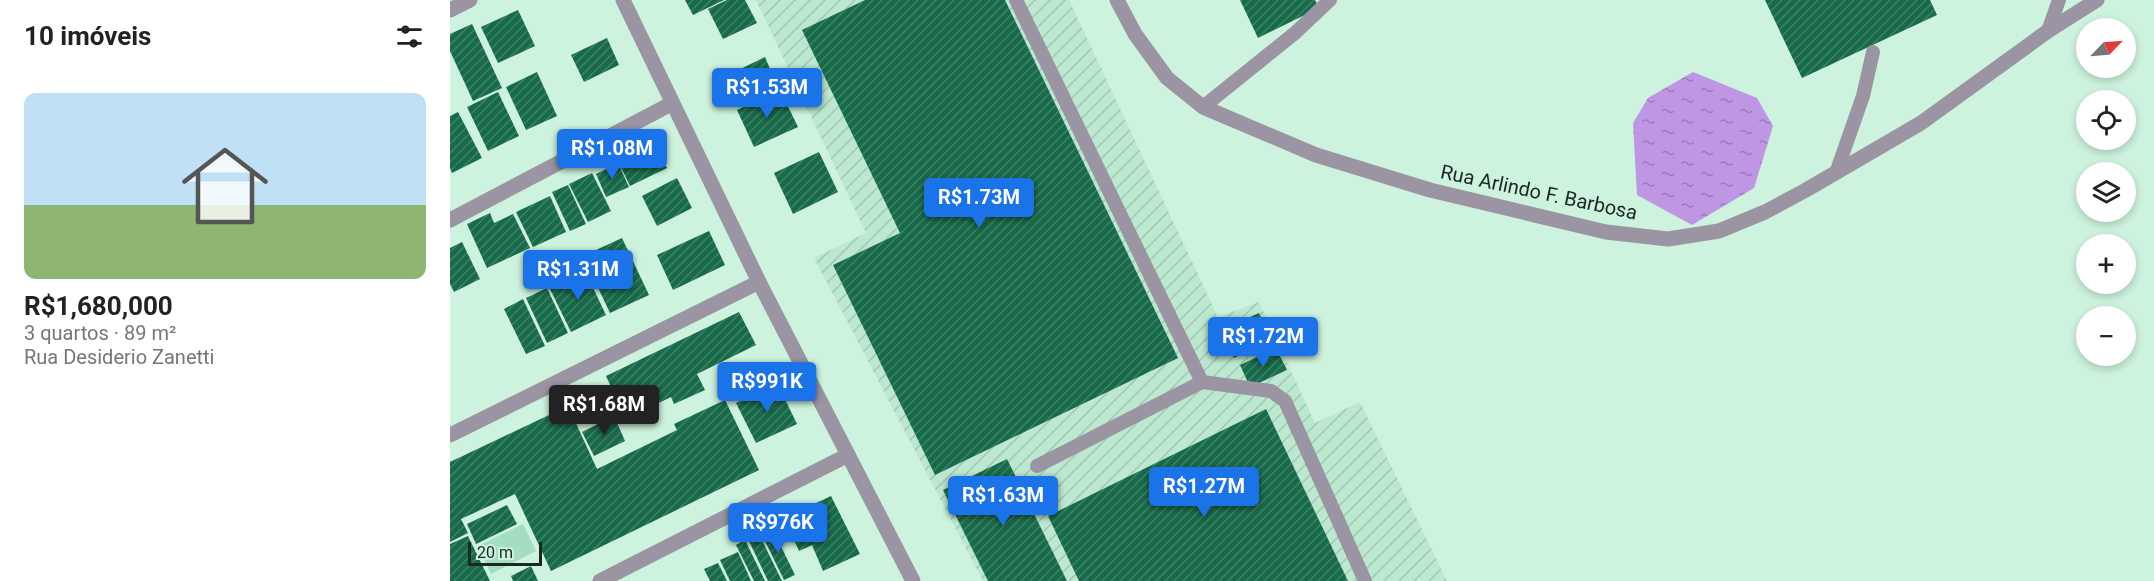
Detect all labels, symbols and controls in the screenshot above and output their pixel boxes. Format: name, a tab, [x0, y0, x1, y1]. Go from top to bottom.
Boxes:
north arrow	[2076, 18, 2136, 78]
map controls	[2076, 18, 2136, 366]
icon: filters	[393, 20, 426, 53]
text: 10 imóveis	[24, 21, 151, 51]
pin: R$1.53M	[712, 68, 822, 119]
text: R$1.53M	[726, 75, 808, 99]
button: locate	[2076, 90, 2136, 150]
pin: R$1.08M	[557, 129, 667, 180]
icon: home	[171, 132, 279, 240]
text: R$1.08M	[571, 136, 653, 160]
street label: Rua Arlindo F. Barbosa	[1438, 159, 1640, 225]
button: layers	[2076, 162, 2136, 222]
pin: R$1.73M	[924, 178, 1034, 229]
text: R$1.73M	[938, 185, 1020, 209]
button: +	[2076, 234, 2136, 294]
pin: R$1.31M	[523, 250, 633, 301]
text: R$1.31M	[537, 257, 619, 281]
text: R$1,680,000	[24, 291, 173, 321]
button: −	[2076, 306, 2136, 366]
pin: R$1.72M	[1208, 317, 1318, 368]
text: 3 quartos · 89 m²	[24, 321, 176, 345]
text: R$1.72M	[1222, 324, 1304, 348]
text: Rua Desiderio Zanetti	[24, 345, 214, 369]
pin: R$991K	[718, 362, 816, 413]
text: R$991K	[731, 369, 803, 393]
pin: R$1.68M	[549, 385, 659, 436]
text: R$1.68M	[563, 392, 645, 416]
pin: R$1.27M	[1149, 467, 1259, 518]
text: R$1.27M	[1163, 474, 1245, 498]
pin: R$1.63M	[948, 476, 1058, 527]
text: R$1.63M	[962, 483, 1044, 507]
pin: R$976K	[729, 503, 827, 554]
text: R$976K	[742, 510, 814, 534]
scale bar	[468, 539, 542, 566]
text: 20 m	[477, 543, 513, 562]

